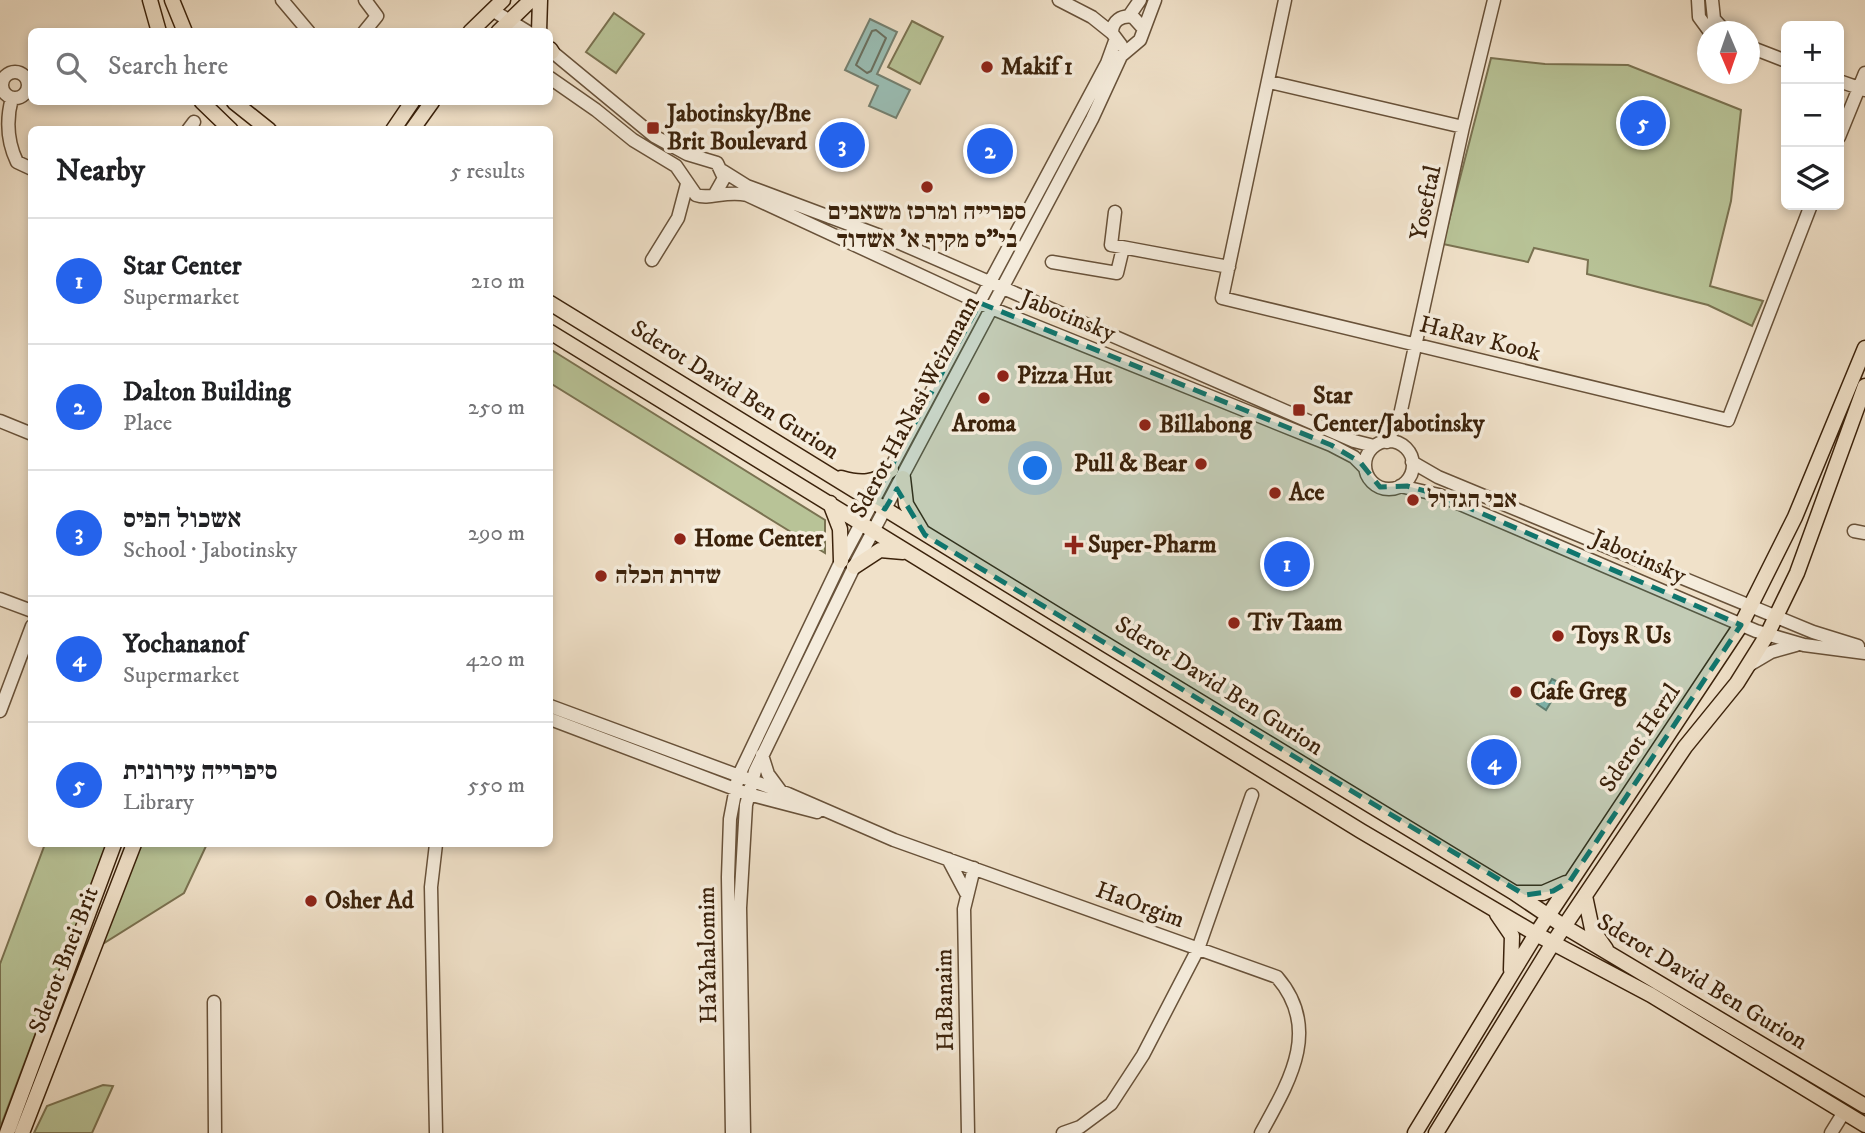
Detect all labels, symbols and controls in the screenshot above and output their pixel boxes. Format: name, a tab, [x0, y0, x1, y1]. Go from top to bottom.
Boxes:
north arrow	[1697, 21, 1760, 84]
map controls	[1781, 21, 1844, 210]
button: +	[1781, 21, 1844, 84]
search box	[28, 28, 553, 105]
icon: search	[52, 48, 90, 86]
text: Search here	[108, 50, 228, 83]
place label: Makif 1	[1001, 52, 1073, 82]
marker: Makif 1	[979, 59, 995, 75]
button: −	[1781, 84, 1844, 147]
pin: 5	[1620, 97, 1666, 149]
place label: Jabotinsky/Bne Brit Boulevard	[664, 99, 811, 157]
pin: 3	[819, 119, 865, 171]
marker: Jabotinsky/Bne Brit Boulevard	[645, 120, 661, 136]
pin: 2	[967, 125, 1013, 177]
button: layers	[1781, 147, 1844, 210]
text: Nearby	[56, 153, 145, 190]
text: 5 results	[450, 157, 525, 186]
street label: Yoseftal	[1403, 162, 1449, 243]
marker: ספרייה ומרכז משאבים בי"ס מקיף א' אשדוד	[919, 179, 935, 195]
place label: ספרייה ומרכז משאבים בי"ס מקיף א' אשדוד	[828, 197, 1026, 255]
text: Star Center	[123, 250, 242, 283]
text: 1	[75, 267, 83, 296]
text: 210 m	[471, 267, 525, 296]
text: Supermarket	[123, 283, 239, 312]
street label: Jabotinsky	[1014, 283, 1120, 349]
street label: Sderot HaNasi Weizmann	[844, 290, 987, 523]
street label: HaRav Kook	[1416, 309, 1544, 369]
street label: Sderot David Ben Gurion	[625, 314, 845, 467]
place label: Pizza Hut	[1017, 361, 1113, 391]
marker: Pizza Hut	[995, 368, 1011, 384]
text: Dalton Building	[123, 376, 291, 409]
place label: Star Center/Jabotinsky	[1313, 381, 1485, 439]
marker: Aroma	[976, 390, 992, 406]
text: 2	[73, 393, 85, 422]
text: 250 m	[468, 393, 525, 422]
marker: Star Center/Jabotinsky	[1291, 402, 1307, 418]
text: Place	[123, 409, 172, 438]
place label: Aroma	[951, 409, 1017, 439]
place label: Billabong	[1159, 410, 1253, 440]
marker: Billabong	[1137, 417, 1153, 433]
place label: Pull & Bear	[1074, 449, 1188, 479]
your location	[1018, 451, 1052, 485]
marker: Pull & Bear	[1193, 456, 1209, 472]
place label: Ace	[1288, 478, 1325, 508]
marker: Ace	[1267, 485, 1283, 501]
place label: אבי הגדול	[1427, 485, 1517, 515]
marker: אבי הגדול	[1405, 492, 1421, 508]
text: אשכול הפיס	[123, 503, 242, 536]
text: 3	[75, 519, 83, 548]
text: 290 m	[468, 519, 525, 548]
street label: Jabotinsky	[1585, 522, 1691, 591]
place label: Home Center	[694, 524, 824, 554]
place label: Super-Pharm	[1088, 530, 1217, 560]
marker: Home Center	[672, 531, 688, 547]
text: School · Jabotinsky	[123, 536, 297, 565]
marker: Super-Pharm	[1066, 537, 1082, 553]
pin: 1	[1264, 538, 1310, 590]
place label: שדרת הכלה	[615, 561, 721, 591]
marker: שדרת הכלה	[593, 568, 609, 584]
place label: Tiv Taam	[1247, 608, 1342, 638]
street label: Sderot David Ben Gurion	[1109, 610, 1329, 763]
marker: Tiv Taam	[1226, 615, 1242, 631]
place label: Toys R Us	[1571, 621, 1671, 651]
text: Yochananof	[123, 628, 245, 661]
marker: Toys R Us	[1550, 628, 1566, 644]
text: 4	[72, 645, 86, 674]
text: 420 m	[466, 645, 525, 674]
text: Supermarket	[123, 661, 239, 690]
place label: Cafe Greg	[1530, 677, 1627, 707]
street label: Sderot Herzl	[1593, 677, 1688, 798]
marker: Cafe Greg	[1508, 684, 1524, 700]
pin: 4	[1471, 736, 1517, 788]
text: סיפרייה עירונית	[123, 755, 278, 788]
text: 5	[73, 771, 85, 800]
text: 550 m	[468, 771, 525, 800]
text: Library	[123, 788, 194, 817]
street label: HaOrgim	[1092, 875, 1188, 935]
street label: Sderot Bnei Brit	[22, 882, 106, 1037]
place label: Osher Ad	[325, 886, 415, 916]
street label: HaYahalomim	[692, 886, 724, 1024]
marker: Osher Ad	[303, 893, 319, 909]
street label: Sderot David Ben Gurion	[1591, 907, 1813, 1057]
street label: HaBanaim	[929, 948, 961, 1052]

